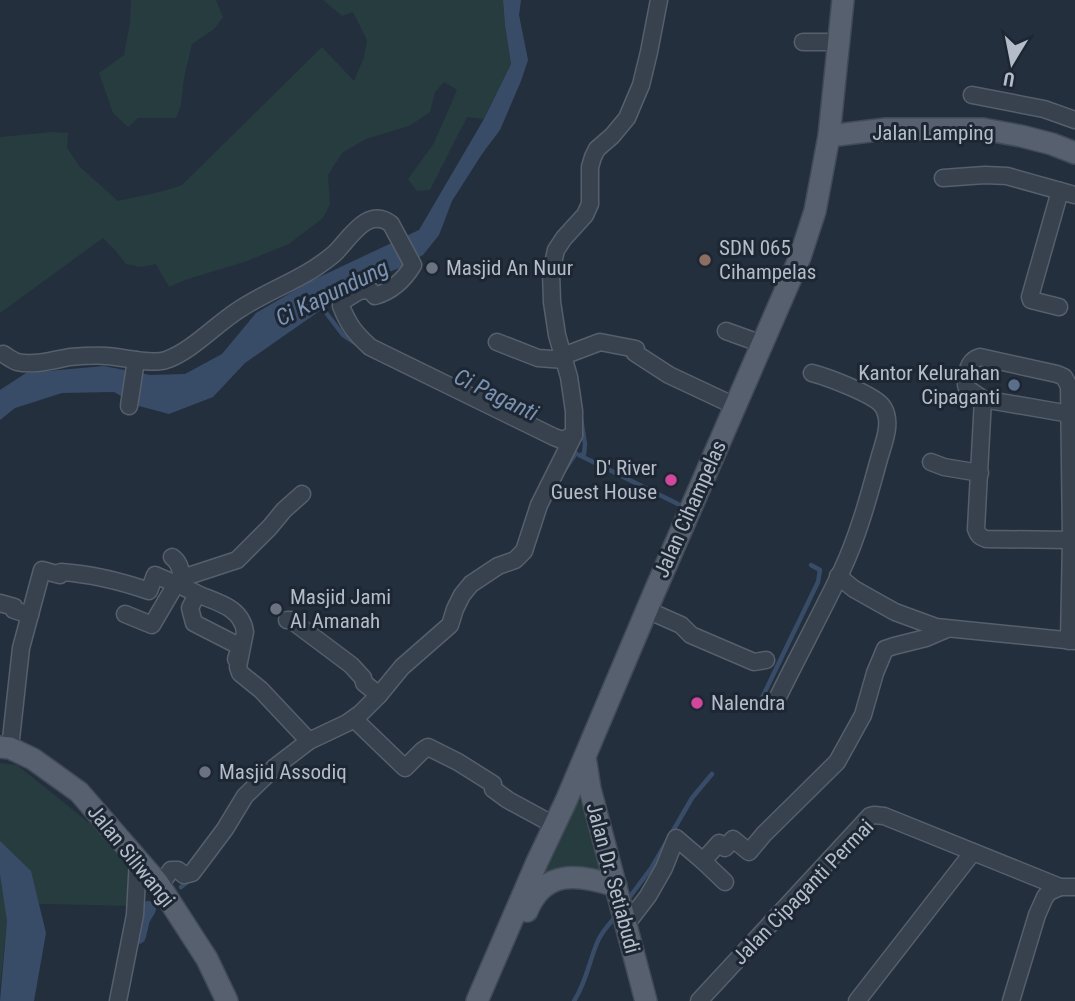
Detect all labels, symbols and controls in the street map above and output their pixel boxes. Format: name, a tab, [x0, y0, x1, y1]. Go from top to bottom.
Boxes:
north arrow	[977, 28, 1047, 98]
text: U	[1002, 67, 1016, 92]
street label: Jalan Lamping	[872, 121, 994, 145]
place label: SDN 065 Cihampelas	[719, 236, 816, 284]
marker: SDN 065 Cihampelas	[697, 252, 713, 268]
water label: Ci Kapundung	[271, 254, 393, 332]
place label: Masjid An Nuur	[446, 256, 573, 280]
marker: Masjid An Nuur	[424, 260, 440, 276]
place label: Kantor Kelurahan Cipaganti	[858, 361, 1000, 409]
water label: Ci Paganti	[450, 363, 543, 427]
marker: Kantor Kelurahan Cipaganti	[1006, 377, 1022, 393]
street label: Jalan Cihampelas	[649, 437, 731, 581]
place label: D' River Guest House	[551, 456, 657, 504]
marker: D' River Guest House	[663, 472, 679, 488]
place label: Masjid Jami Al Amanah	[290, 585, 391, 633]
marker: Masjid Jami Al Amanah	[268, 601, 284, 617]
place label: Nalendra	[711, 691, 785, 715]
marker: Nalendra	[689, 695, 705, 711]
place label: Masjid Assodiq	[219, 760, 347, 784]
marker: Masjid Assodiq	[197, 764, 213, 780]
street label: Jalan Siliwangi	[83, 800, 179, 912]
street label: Jalan Dr. Setiabudi	[581, 800, 645, 956]
street label: Jalan Cipaganti Permai	[728, 815, 878, 969]

